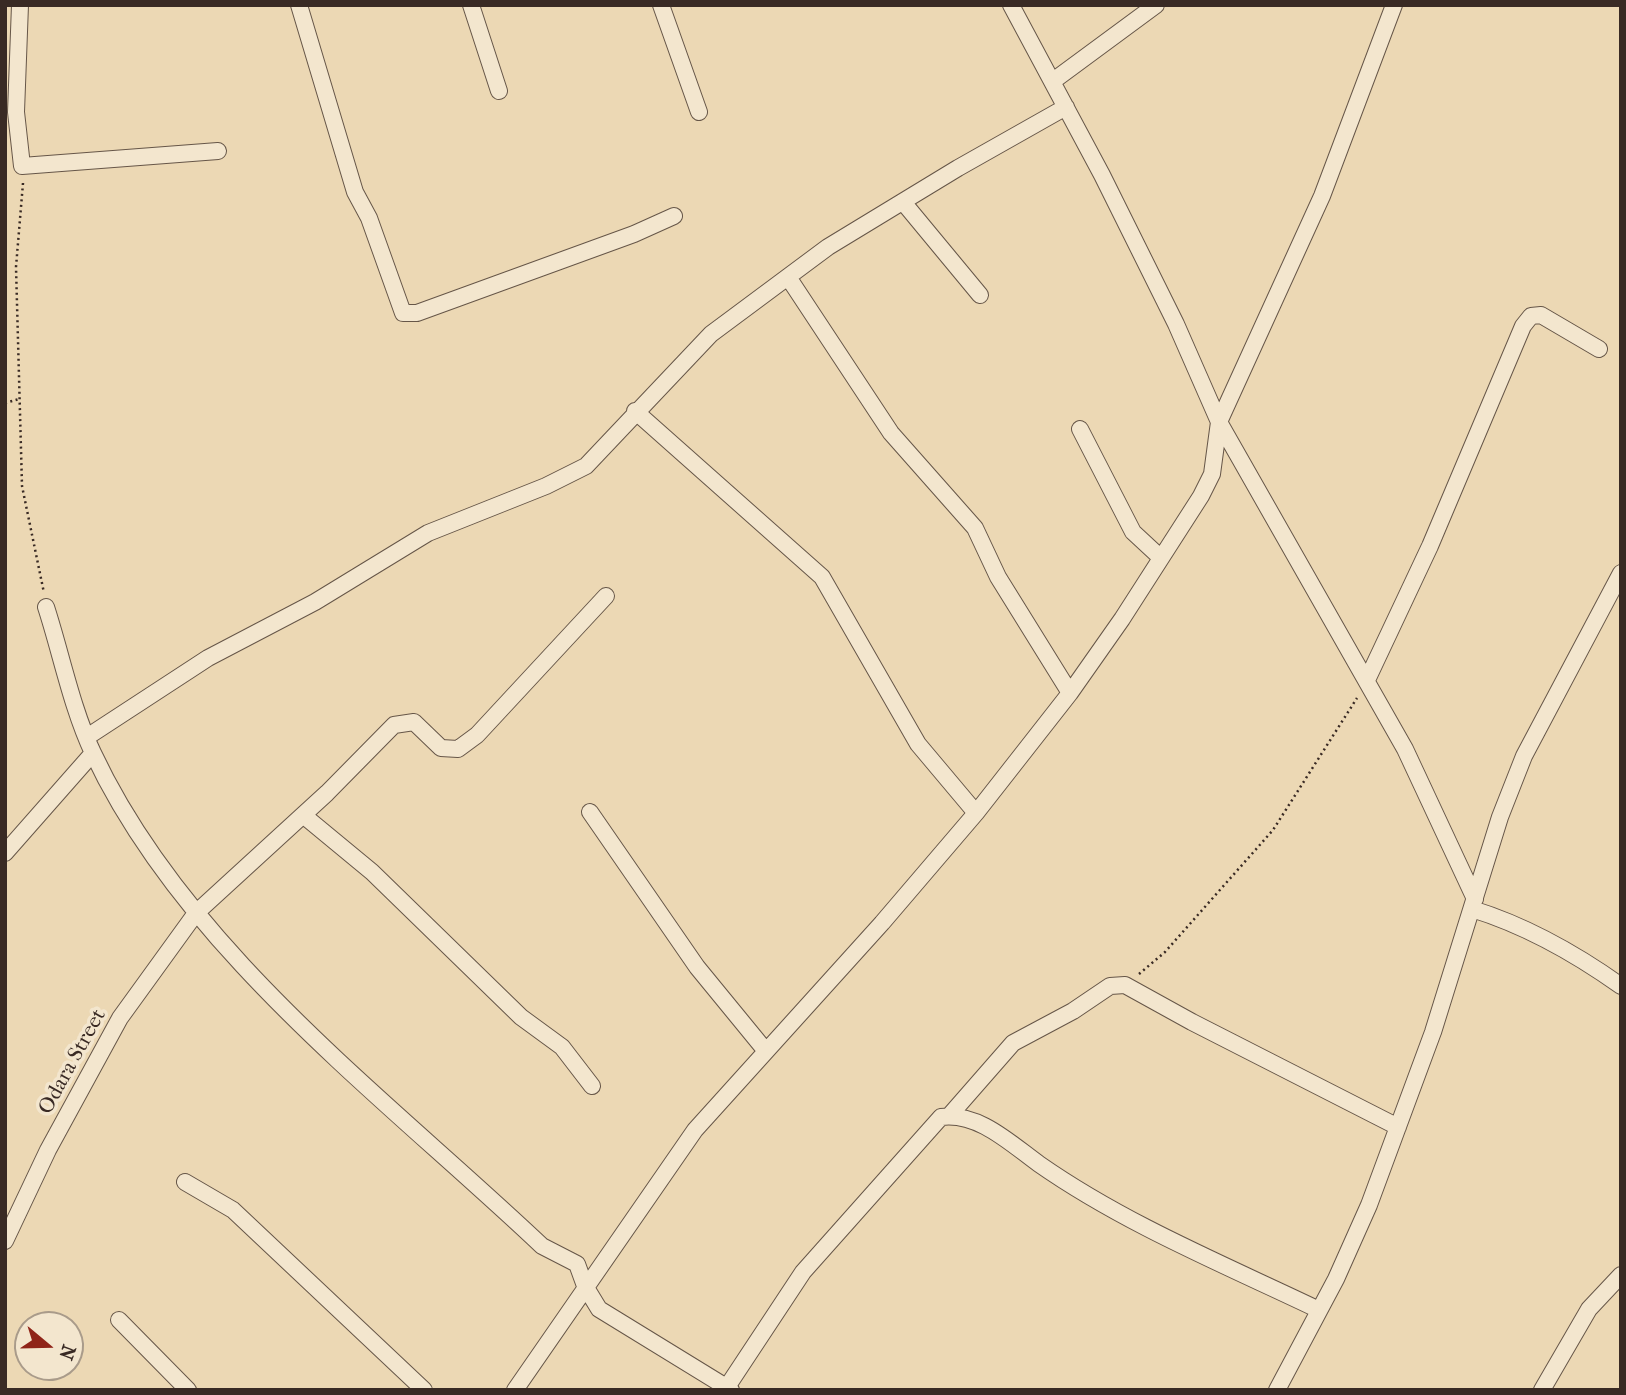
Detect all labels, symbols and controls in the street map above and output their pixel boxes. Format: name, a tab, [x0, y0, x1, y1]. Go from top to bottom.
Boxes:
street label: Odara Street	[34, 1005, 112, 1119]
north arrow	[14, 1311, 84, 1381]
text: N	[54, 1342, 80, 1363]

